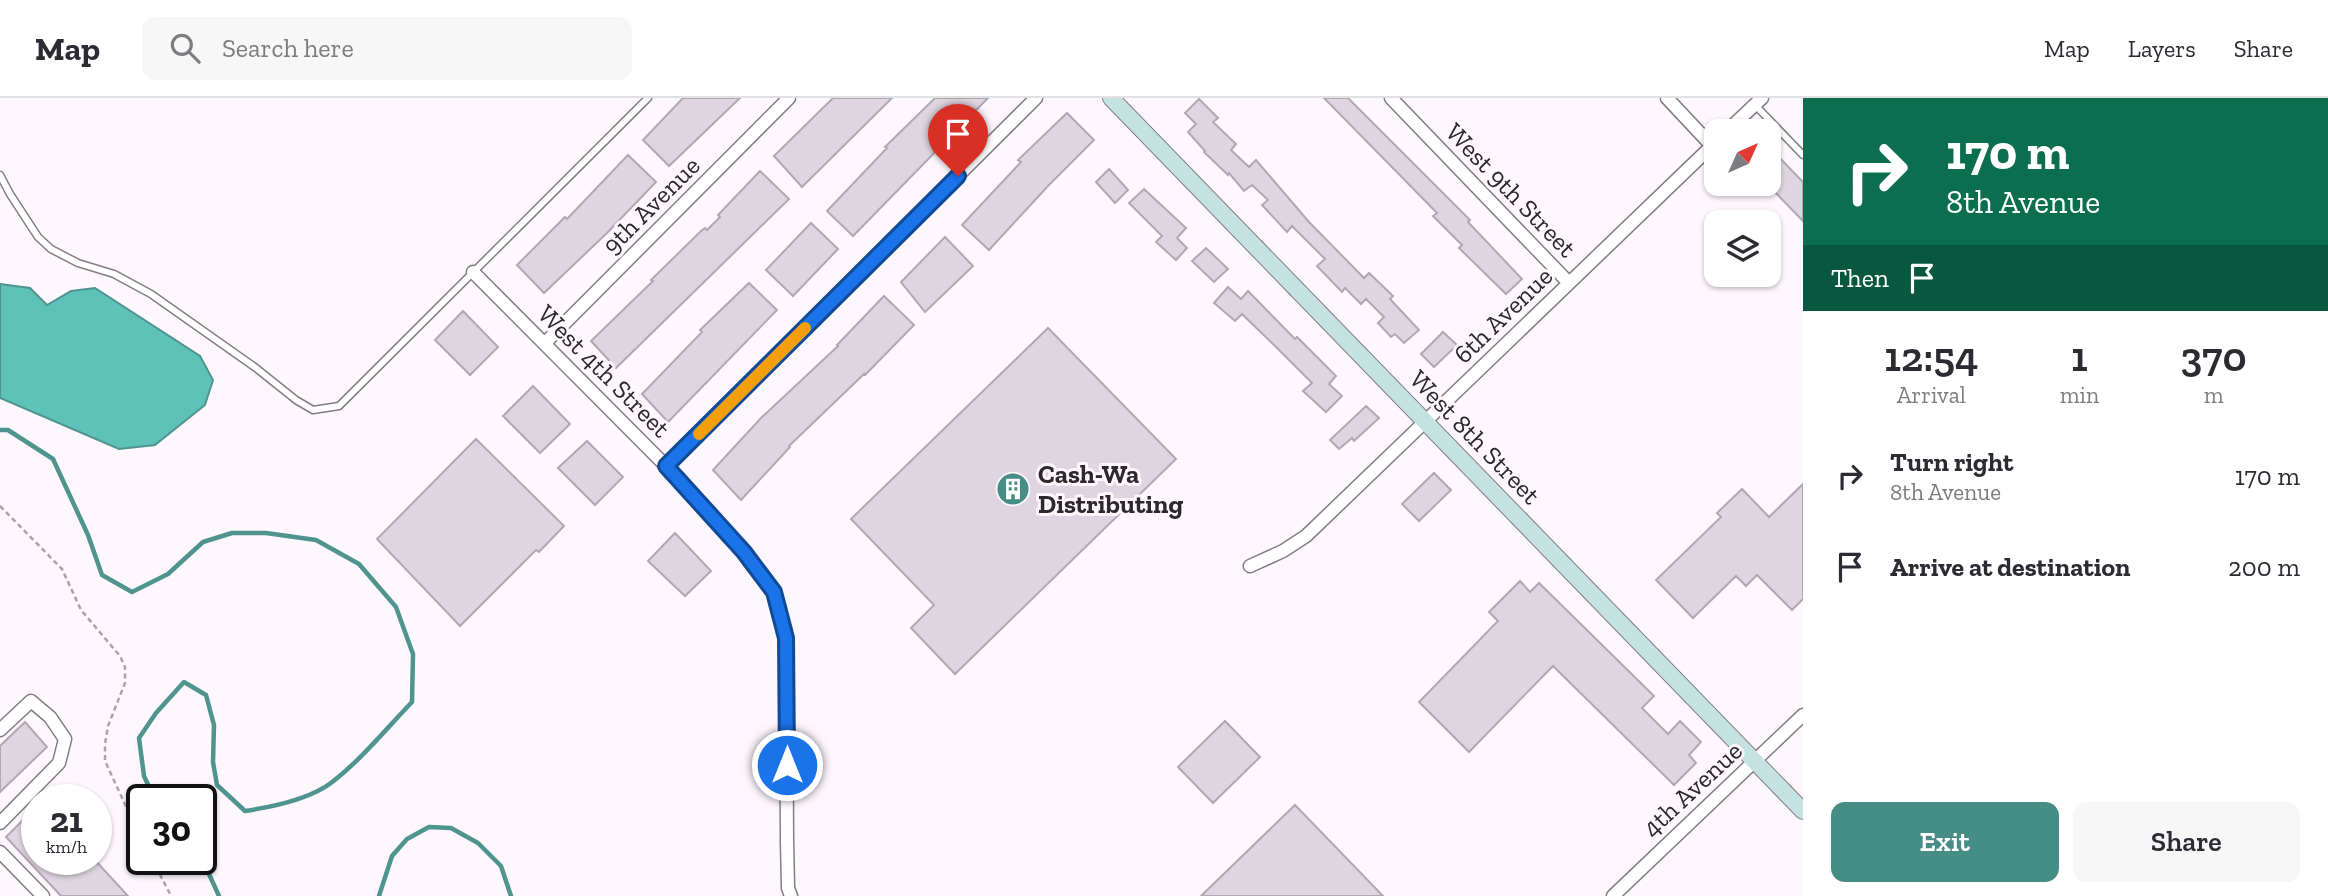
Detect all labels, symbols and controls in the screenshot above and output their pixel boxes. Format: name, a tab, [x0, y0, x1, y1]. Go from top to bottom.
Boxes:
search box	[142, 17, 632, 80]
text: Map	[35, 29, 100, 68]
icon: search	[166, 29, 204, 67]
text: Search here	[222, 32, 354, 64]
text: Map	[2044, 34, 2090, 63]
text: Layers	[2128, 34, 2196, 63]
text: Share	[2234, 34, 2293, 63]
pin	[928, 104, 988, 176]
icon: arrive	[939, 115, 977, 153]
street label: West 9th Street	[1439, 116, 1583, 264]
north arrow	[1704, 119, 1782, 196]
map controls	[1704, 119, 1781, 287]
text: 170 m	[1946, 123, 2069, 182]
icon: right	[1831, 126, 1922, 217]
street label: 9th Avenue	[595, 149, 707, 261]
text: 8th Avenue	[1946, 183, 2100, 221]
button: layers	[1704, 210, 1781, 287]
icon: arrive	[1903, 259, 1941, 297]
street label: 6th Avenue	[1447, 260, 1559, 370]
text: Then	[1831, 262, 1889, 294]
street label: West 4th Street	[531, 298, 677, 444]
text: 12:54	[1884, 331, 1978, 382]
text: 1	[2071, 331, 2088, 382]
text: 370	[2180, 331, 2247, 382]
street label: West 8th Street	[1403, 363, 1547, 511]
text: Arrival	[1897, 381, 1966, 409]
text: min	[2060, 381, 2099, 409]
text: m	[2204, 381, 2224, 409]
text: Turn right	[1890, 446, 2013, 478]
icon: right	[1831, 457, 1869, 495]
place label: Cash-Wa Distributing	[1038, 458, 1184, 520]
text: 170 m	[2235, 460, 2300, 492]
building icon: Cash-Wa Distributing	[994, 470, 1032, 508]
text: 8th Avenue	[1890, 478, 2001, 506]
icon: arrive	[1831, 548, 1869, 586]
text: Arrive at destination	[1890, 551, 2130, 583]
text: 200 m	[2228, 551, 2300, 583]
position arrow	[750, 728, 824, 802]
street label: 4th Avenue	[1635, 735, 1749, 843]
speed limit sign: 30	[126, 784, 217, 875]
text: 21	[50, 799, 83, 841]
button: Exit	[1831, 802, 2059, 882]
button: Share	[2073, 802, 2300, 882]
text: km/h	[46, 836, 87, 858]

